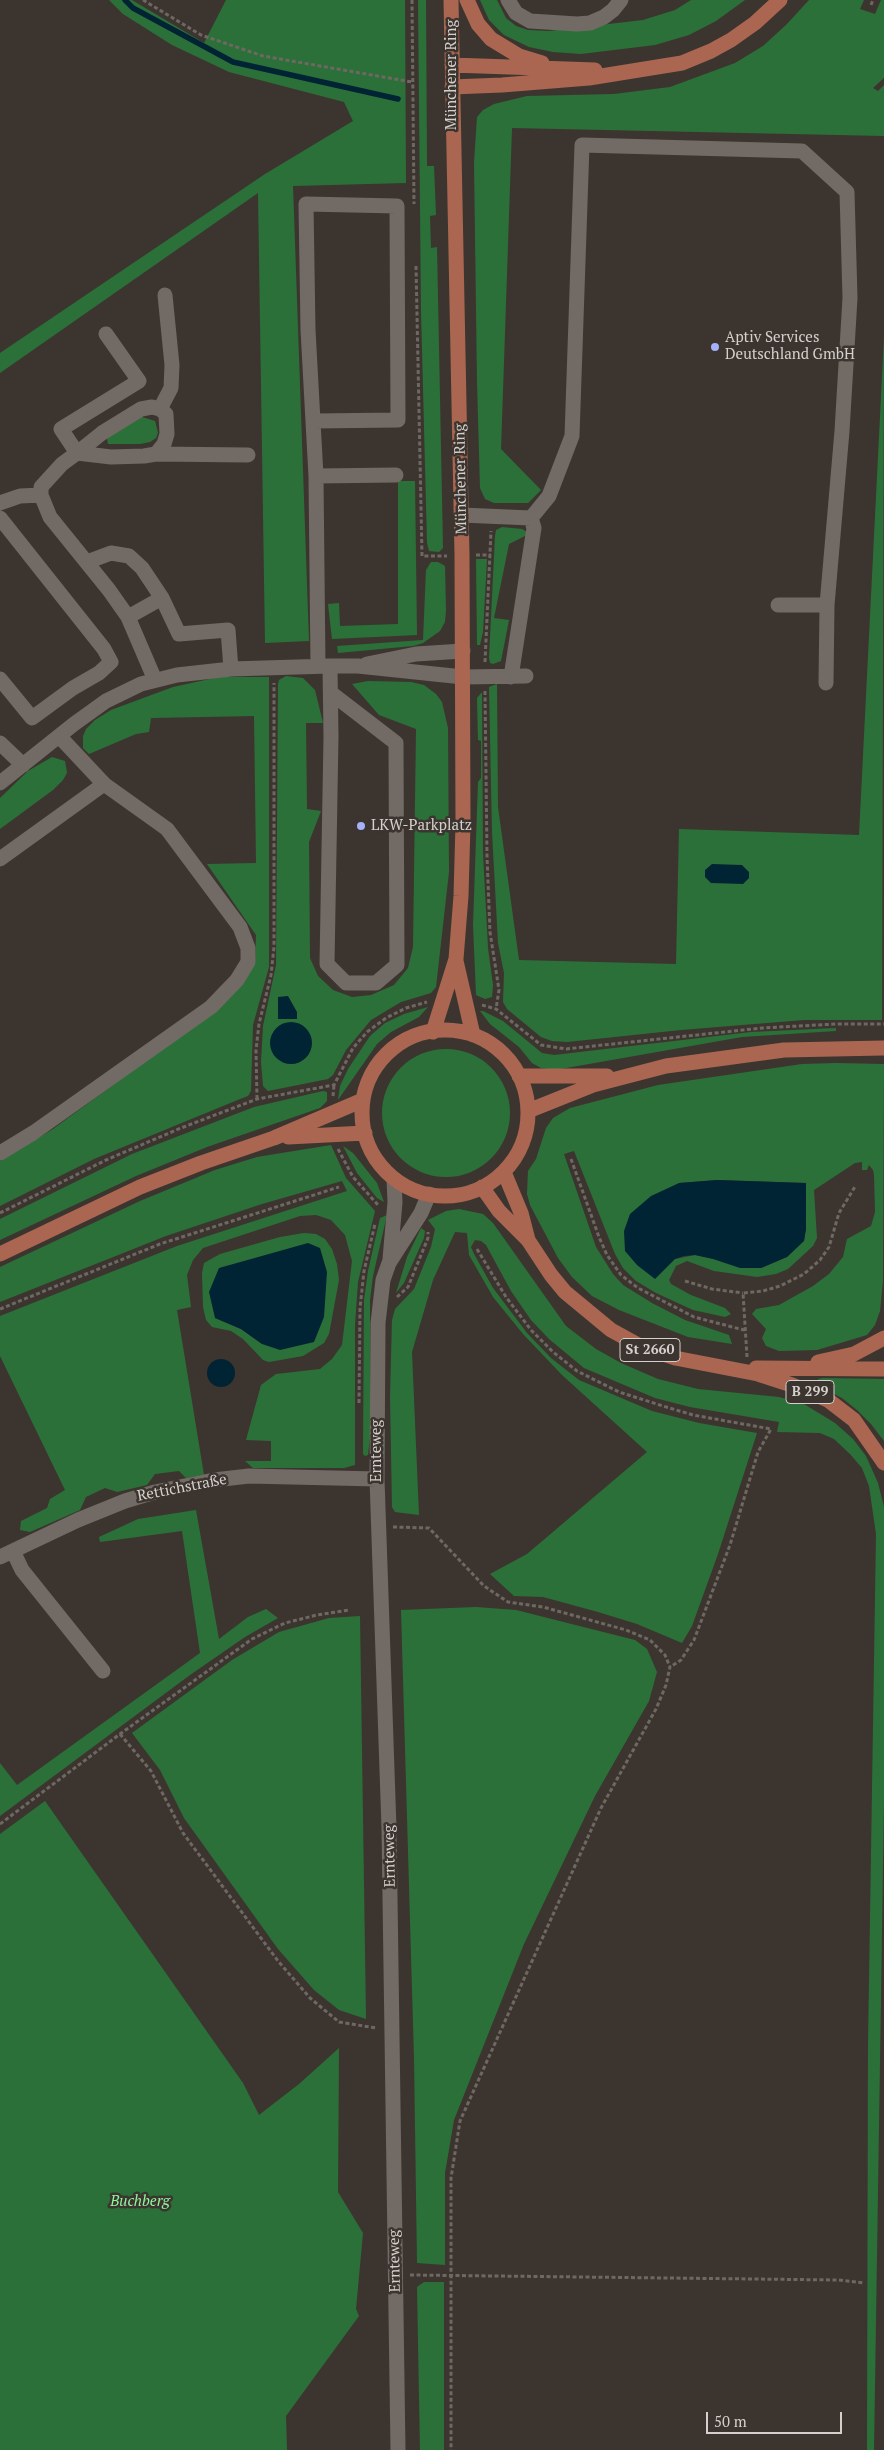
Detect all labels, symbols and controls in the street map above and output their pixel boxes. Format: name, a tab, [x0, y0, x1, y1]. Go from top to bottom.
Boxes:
street label: Münchener Ring	[443, 20, 461, 130]
place label: Aptiv Services Deutschland GmbH	[725, 329, 855, 364]
marker: Aptiv Services Deutschland GmbH	[709, 341, 721, 353]
street label: Münchener Ring	[451, 424, 471, 534]
place label: LKW-Parkplatz	[371, 817, 472, 835]
marker: LKW-Parkplatz	[355, 820, 367, 832]
road number: St 2660	[620, 1338, 680, 1362]
road number: B 299	[786, 1380, 834, 1404]
street label: Ernteweg	[368, 1420, 386, 1482]
street label: Rettichstraße	[136, 1471, 228, 1505]
street label: Ernteweg	[380, 1825, 400, 1887]
park label: Buchberg	[110, 2193, 170, 2211]
street label: Ernteweg	[385, 2230, 405, 2292]
scale bar	[709, 2402, 845, 2434]
text: 50 m	[714, 2411, 747, 2431]

